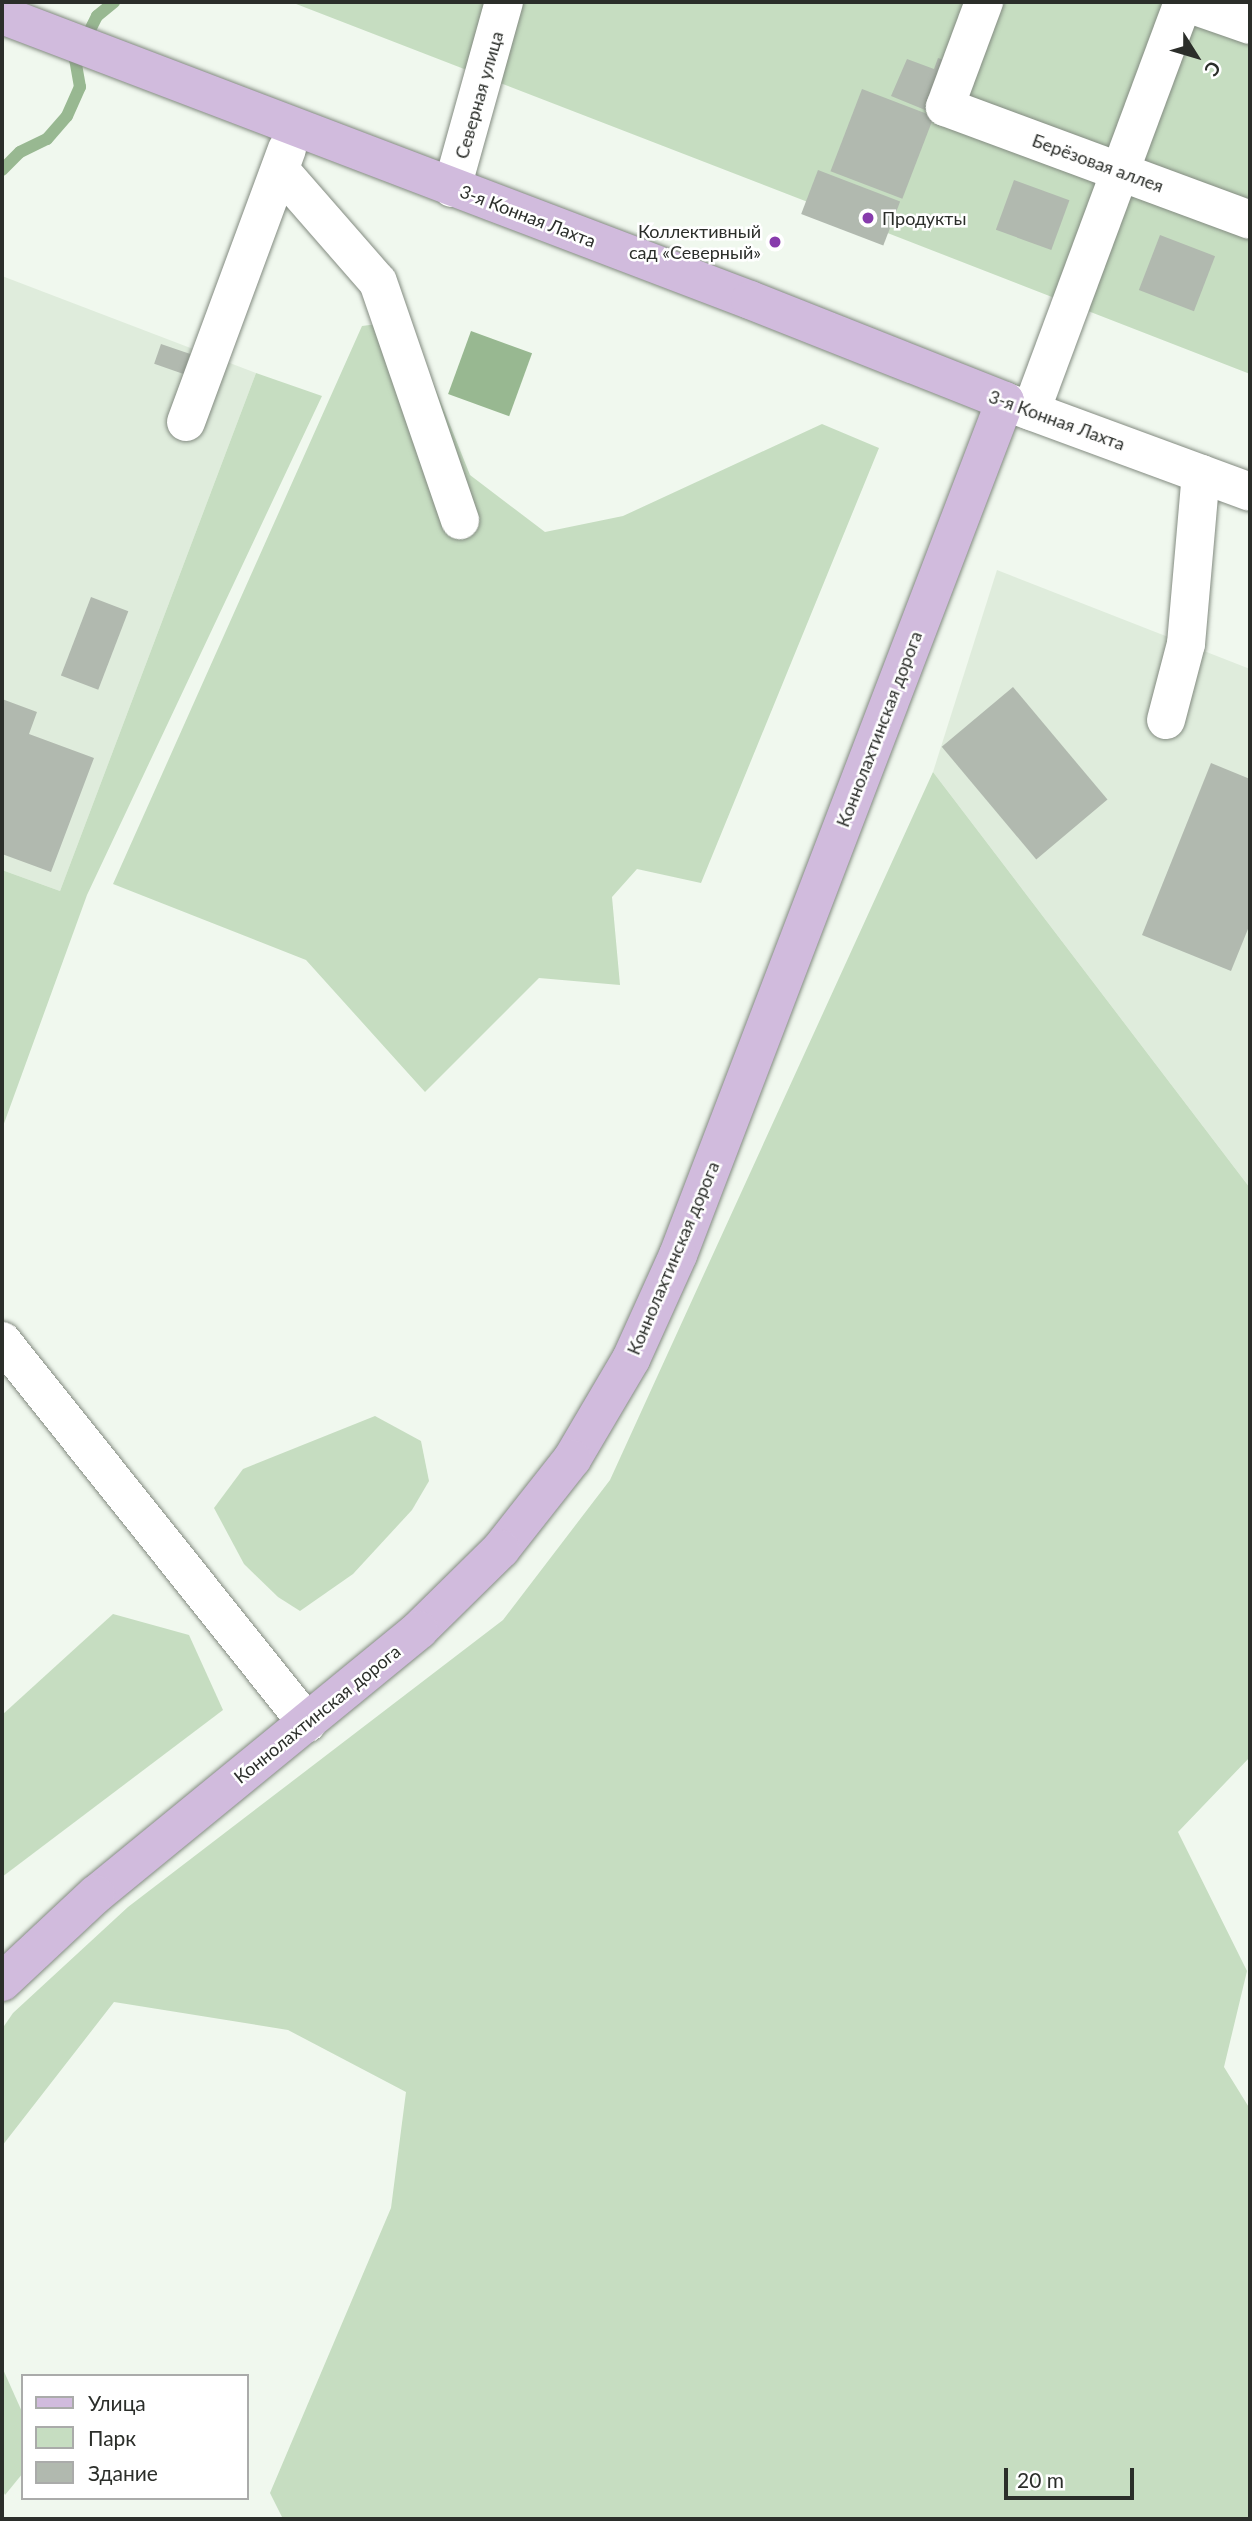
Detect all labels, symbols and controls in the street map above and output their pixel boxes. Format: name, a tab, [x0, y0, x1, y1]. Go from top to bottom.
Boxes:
north arrow	[1161, 21, 1231, 91]
street label: Северная улица	[450, 29, 508, 161]
text: С	[1200, 57, 1226, 81]
street label: Берёзовая аллея	[1029, 129, 1167, 197]
street label: 3-я Конная Лахта	[457, 180, 599, 252]
place label: Продукты	[882, 207, 966, 229]
marker: Продукты	[860, 210, 876, 226]
place label: Коллективный сад «Северный»	[629, 221, 761, 264]
marker: Коллективный сад «Северный»	[767, 234, 783, 250]
street label: 3-я Конная Лахта	[986, 385, 1128, 455]
street label: Коннолахтинская дорога	[832, 628, 926, 830]
street label: Коннолахтинская дорога	[622, 1158, 724, 1358]
street label: Коннолахтинская дорога	[229, 1640, 405, 1788]
legend	[21, 2374, 248, 2500]
text: Улица	[88, 2390, 146, 2415]
text: Парк	[88, 2425, 136, 2450]
scale bar	[1007, 2454, 1136, 2498]
text: Здание	[88, 2460, 158, 2485]
text: 20 m	[1017, 2467, 1064, 2492]

